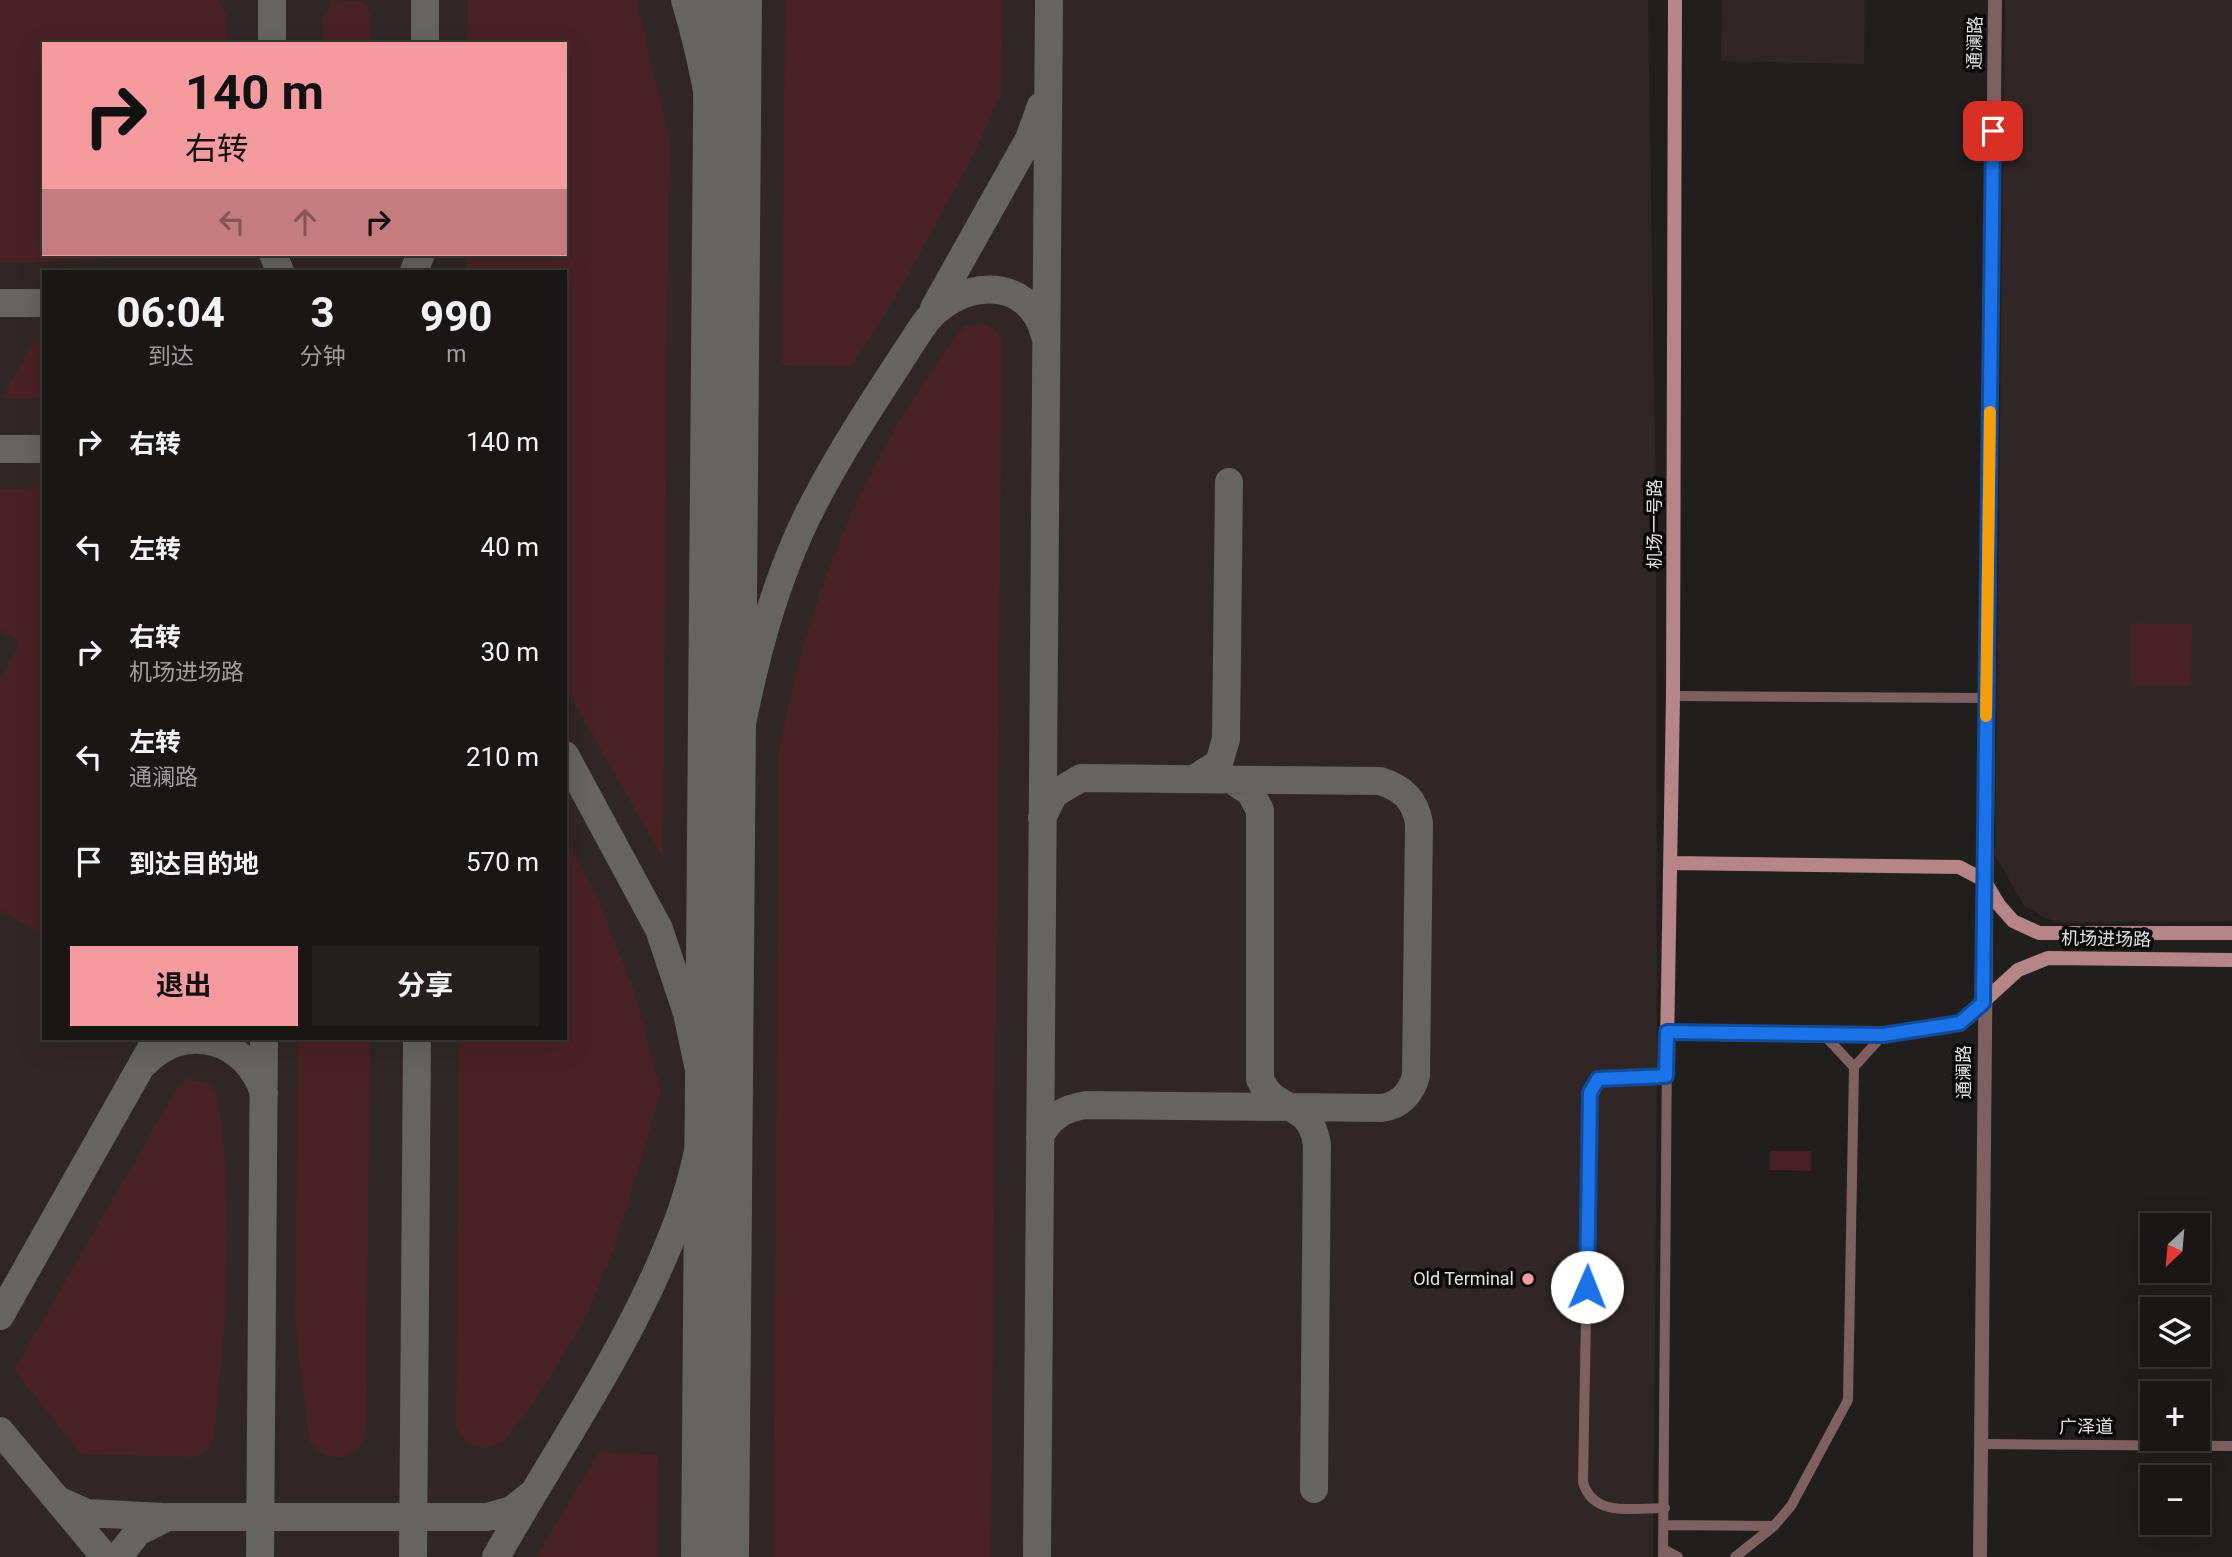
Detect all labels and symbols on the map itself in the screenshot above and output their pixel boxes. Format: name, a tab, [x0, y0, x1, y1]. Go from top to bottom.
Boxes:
street label: 通澜路	[1964, 16, 1985, 70]
pin	[1963, 101, 2023, 161]
street label: 机场一号路	[1644, 479, 1665, 569]
street label: 机场进场路	[2061, 927, 2151, 950]
street label: 通澜路	[1953, 1045, 1974, 1099]
north arrow	[2140, 1213, 2210, 1283]
position arrow	[1550, 1250, 1624, 1324]
place label: Old Terminal	[1413, 1268, 1514, 1289]
marker: Old Terminal	[1520, 1271, 1536, 1287]
street label: 广泽道	[2059, 1416, 2113, 1437]

